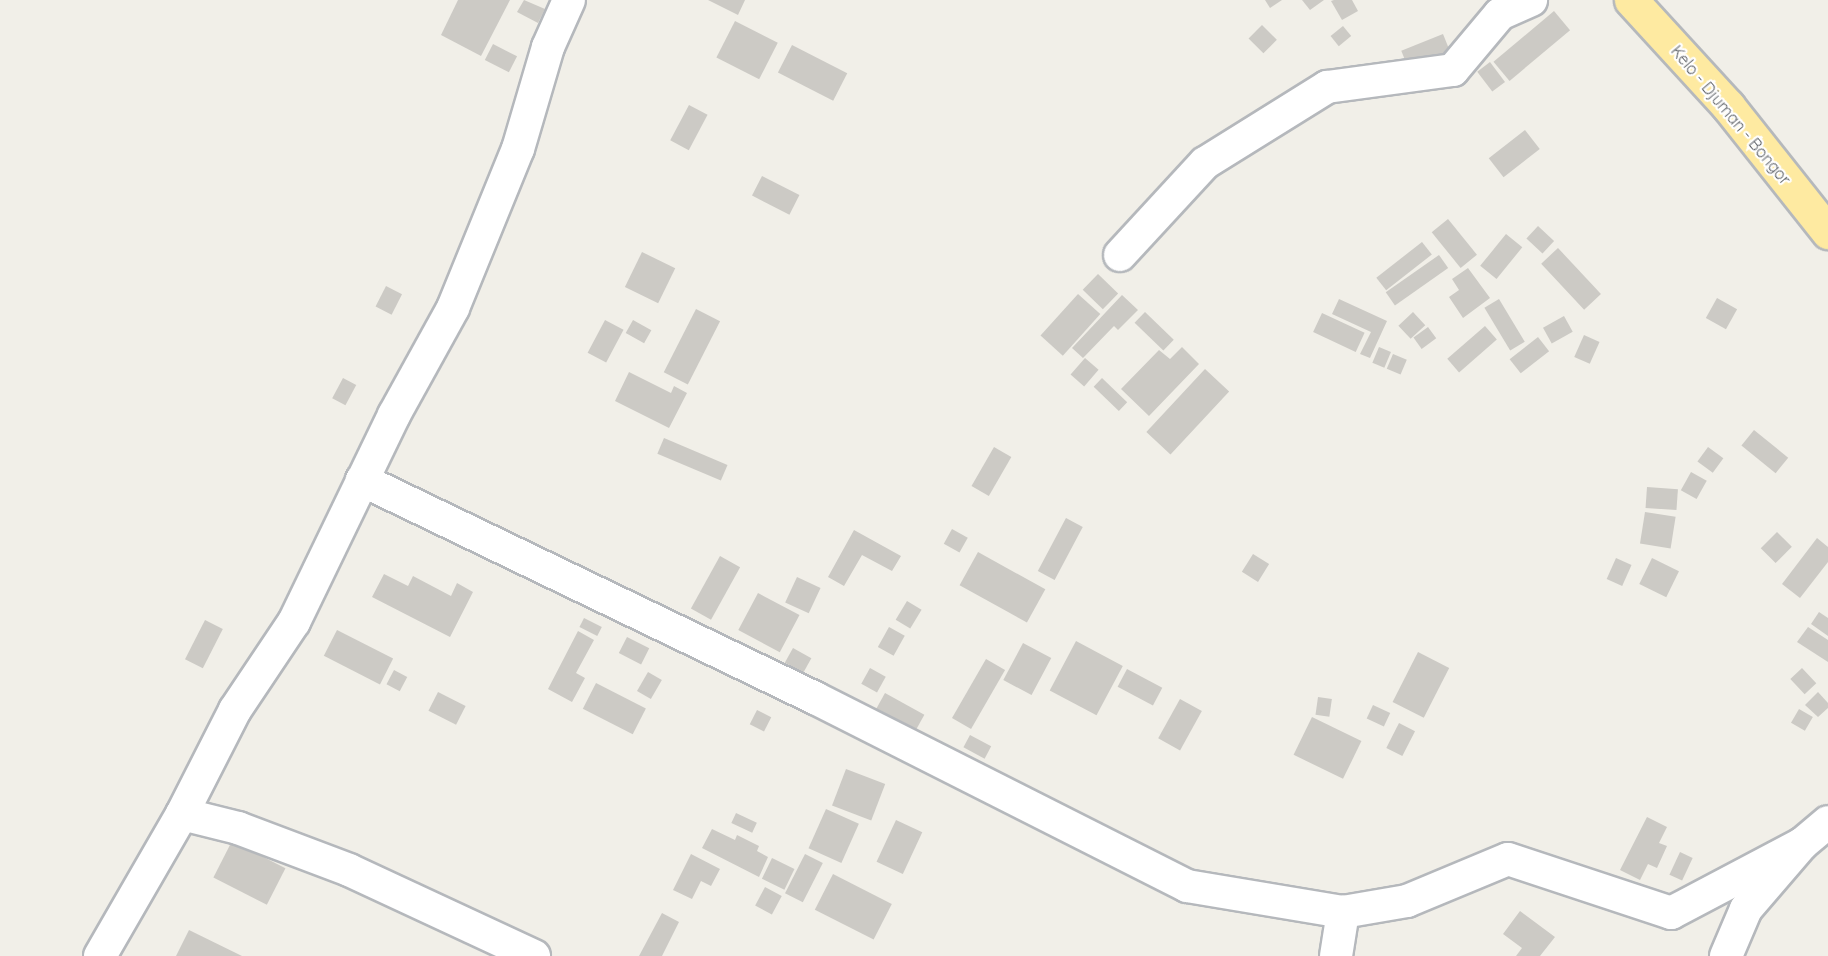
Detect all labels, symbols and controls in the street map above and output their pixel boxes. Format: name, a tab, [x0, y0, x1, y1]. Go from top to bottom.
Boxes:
street label: Kelo - Djuman - Bongor	[1667, 41, 1795, 189]

